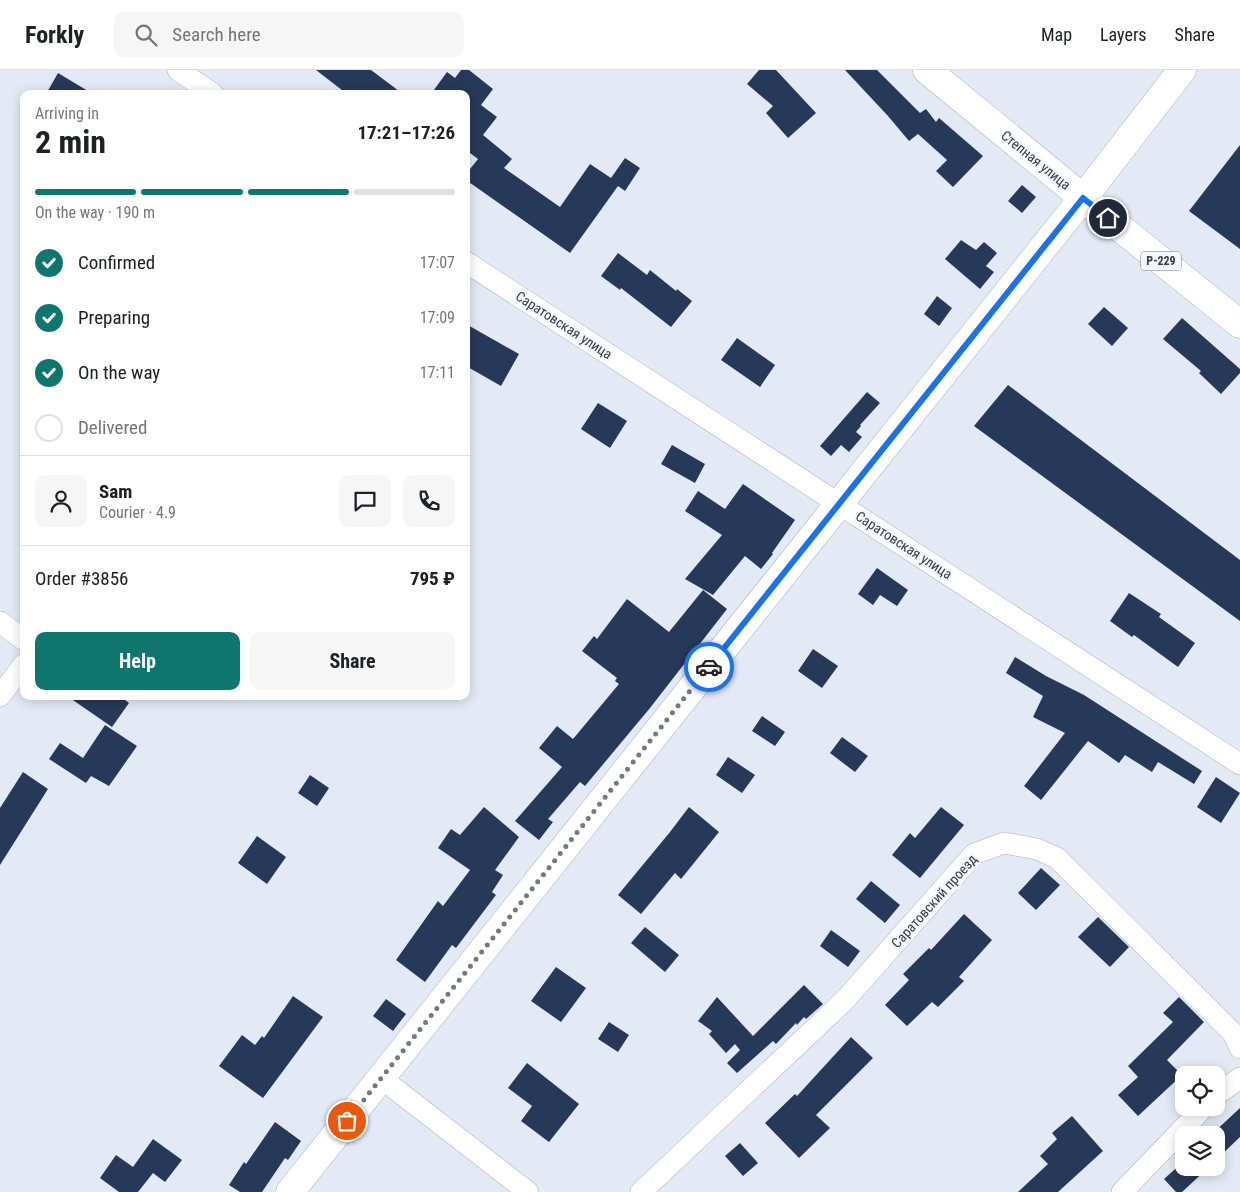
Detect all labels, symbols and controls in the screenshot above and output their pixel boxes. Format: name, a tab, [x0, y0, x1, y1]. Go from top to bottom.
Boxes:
search box	[114, 12, 464, 57]
text: Forkly	[25, 21, 84, 49]
icon: search	[132, 21, 160, 49]
text: Search here	[172, 23, 261, 46]
text: Map	[1041, 24, 1072, 45]
text: Layers	[1100, 24, 1147, 45]
text: Share	[1175, 24, 1215, 45]
text: Arriving in	[35, 104, 99, 123]
text: 17:21–17:26	[357, 121, 455, 144]
text: 2 min	[35, 123, 106, 161]
street label: Степная улица	[998, 127, 1074, 193]
pin	[1087, 197, 1129, 239]
text: On the way · 190 m	[35, 203, 155, 222]
icon: home	[1094, 204, 1122, 232]
icon: check	[35, 249, 63, 277]
text: Confirmed	[78, 251, 155, 274]
road number: Р-229	[1141, 252, 1181, 270]
text: 17:07	[420, 253, 455, 272]
street label: Саратовская улица	[513, 288, 615, 362]
icon: check	[35, 304, 63, 332]
text: Preparing	[78, 306, 150, 329]
text: 17:09	[420, 308, 455, 327]
icon: check	[35, 359, 63, 387]
text: On the way	[78, 361, 160, 384]
text: 17:11	[420, 363, 455, 382]
text: Delivered	[78, 416, 147, 439]
button: person	[35, 475, 87, 527]
button: chat	[339, 475, 391, 527]
button: phone	[403, 475, 455, 527]
text: Sam	[99, 480, 132, 503]
text: Courier · 4.9	[99, 503, 176, 522]
street label: Саратовская улица	[853, 508, 955, 582]
text: Order #3856	[35, 567, 128, 590]
text: 795 ₽	[410, 567, 455, 590]
button: Help	[35, 632, 240, 690]
button: Share	[250, 632, 455, 690]
courier	[684, 642, 734, 692]
icon: car	[695, 653, 723, 681]
street label: Саратовский проезд	[888, 851, 980, 951]
map controls	[1175, 1066, 1225, 1176]
button: locate	[1175, 1066, 1225, 1116]
pin	[326, 1100, 368, 1142]
icon: bag	[333, 1107, 361, 1135]
button: layers	[1175, 1126, 1225, 1176]

